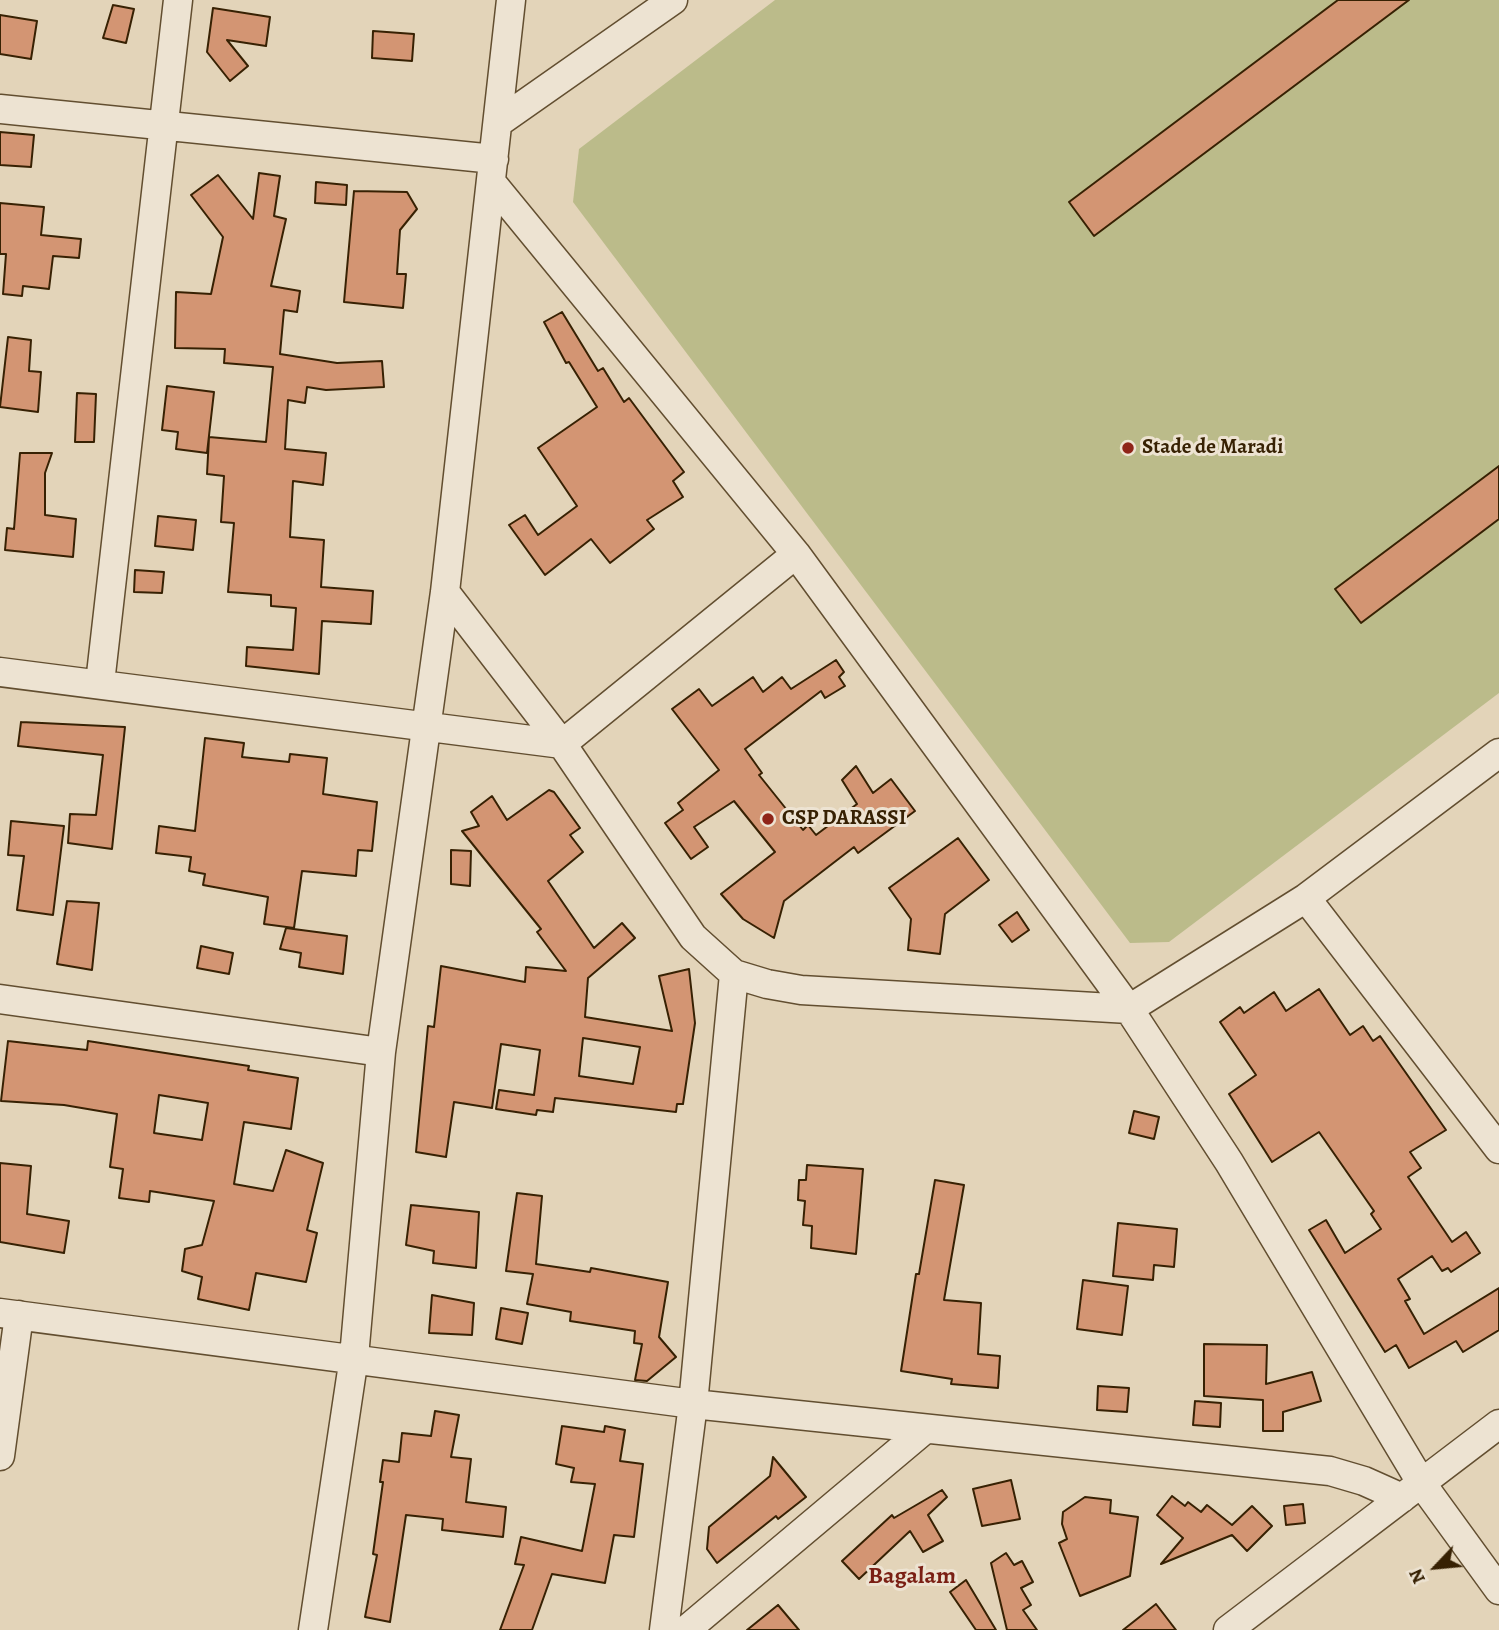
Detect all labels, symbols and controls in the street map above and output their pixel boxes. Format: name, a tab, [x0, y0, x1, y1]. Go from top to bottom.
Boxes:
place label: Stade de Maradi	[1142, 435, 1283, 461]
marker: Stade de Maradi	[1120, 440, 1136, 456]
place label: CSP DARASSI	[782, 806, 906, 832]
marker: CSP DARASSI	[760, 811, 776, 827]
north arrow	[1401, 1532, 1471, 1602]
district label: Bagalam	[868, 1563, 956, 1591]
text: N	[1402, 1564, 1432, 1588]

